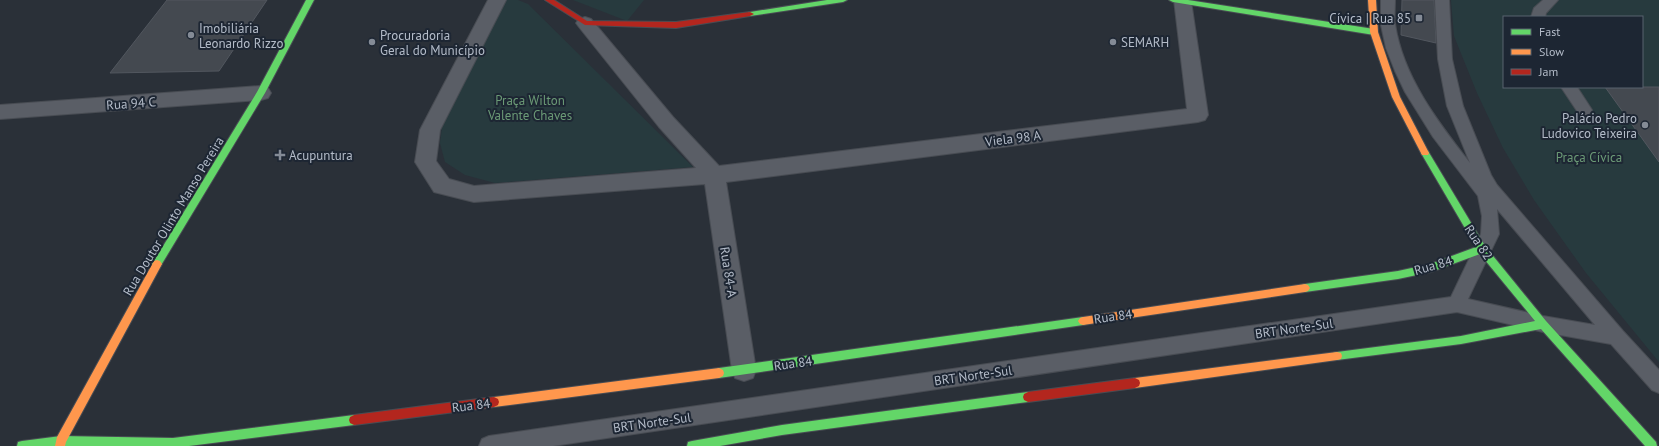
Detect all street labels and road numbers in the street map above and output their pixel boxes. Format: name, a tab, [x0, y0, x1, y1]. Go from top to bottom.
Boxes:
street label: Rua 94 C	[106, 93, 156, 114]
street label: Viela 98 A	[983, 127, 1042, 150]
street label: Rua Doutor Olinto Manso Pereira	[119, 134, 228, 299]
street label: Rua 82	[1461, 221, 1496, 263]
street label: Rua 84-A	[716, 246, 741, 299]
street label: Rua 84	[1412, 252, 1454, 279]
street label: Rua 84	[1093, 305, 1133, 328]
street label: BRT Norte-Sul	[1254, 315, 1334, 342]
street label: Rua 84	[773, 352, 813, 375]
street label: BRT Norte-Sul	[933, 362, 1013, 389]
street label: Rua 84	[451, 395, 491, 416]
street label: BRT Norte-Sul	[612, 409, 692, 436]

